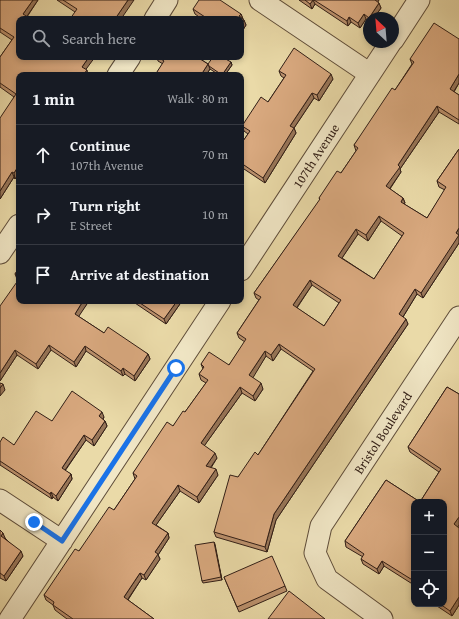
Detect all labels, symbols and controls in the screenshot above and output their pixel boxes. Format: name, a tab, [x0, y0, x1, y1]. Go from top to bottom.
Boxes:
north arrow	[363, 12, 399, 48]
search box	[16, 16, 244, 60]
icon: search	[30, 27, 52, 49]
text: Search here	[62, 28, 136, 49]
text: 1 min	[32, 86, 74, 111]
text: Walk · 80 m	[167, 89, 228, 108]
street label: 107th Avenue	[288, 120, 344, 192]
text: Continue	[70, 135, 131, 156]
icon: ahead	[32, 144, 54, 166]
text: 70 m	[202, 145, 228, 164]
text: 107th Avenue	[70, 156, 143, 175]
text: Turn right	[70, 195, 141, 216]
icon: right	[32, 204, 54, 226]
text: 10 m	[202, 205, 228, 224]
text: E Street	[70, 216, 112, 235]
icon: arrive	[32, 264, 54, 286]
text: Arrive at destination	[70, 264, 209, 285]
route start	[167, 359, 185, 377]
street label: Bristol Boulevard	[349, 388, 417, 478]
map controls	[411, 499, 447, 607]
button: +	[411, 499, 447, 535]
route end	[25, 513, 43, 531]
button: −	[411, 535, 447, 571]
button: locate	[411, 571, 447, 607]

